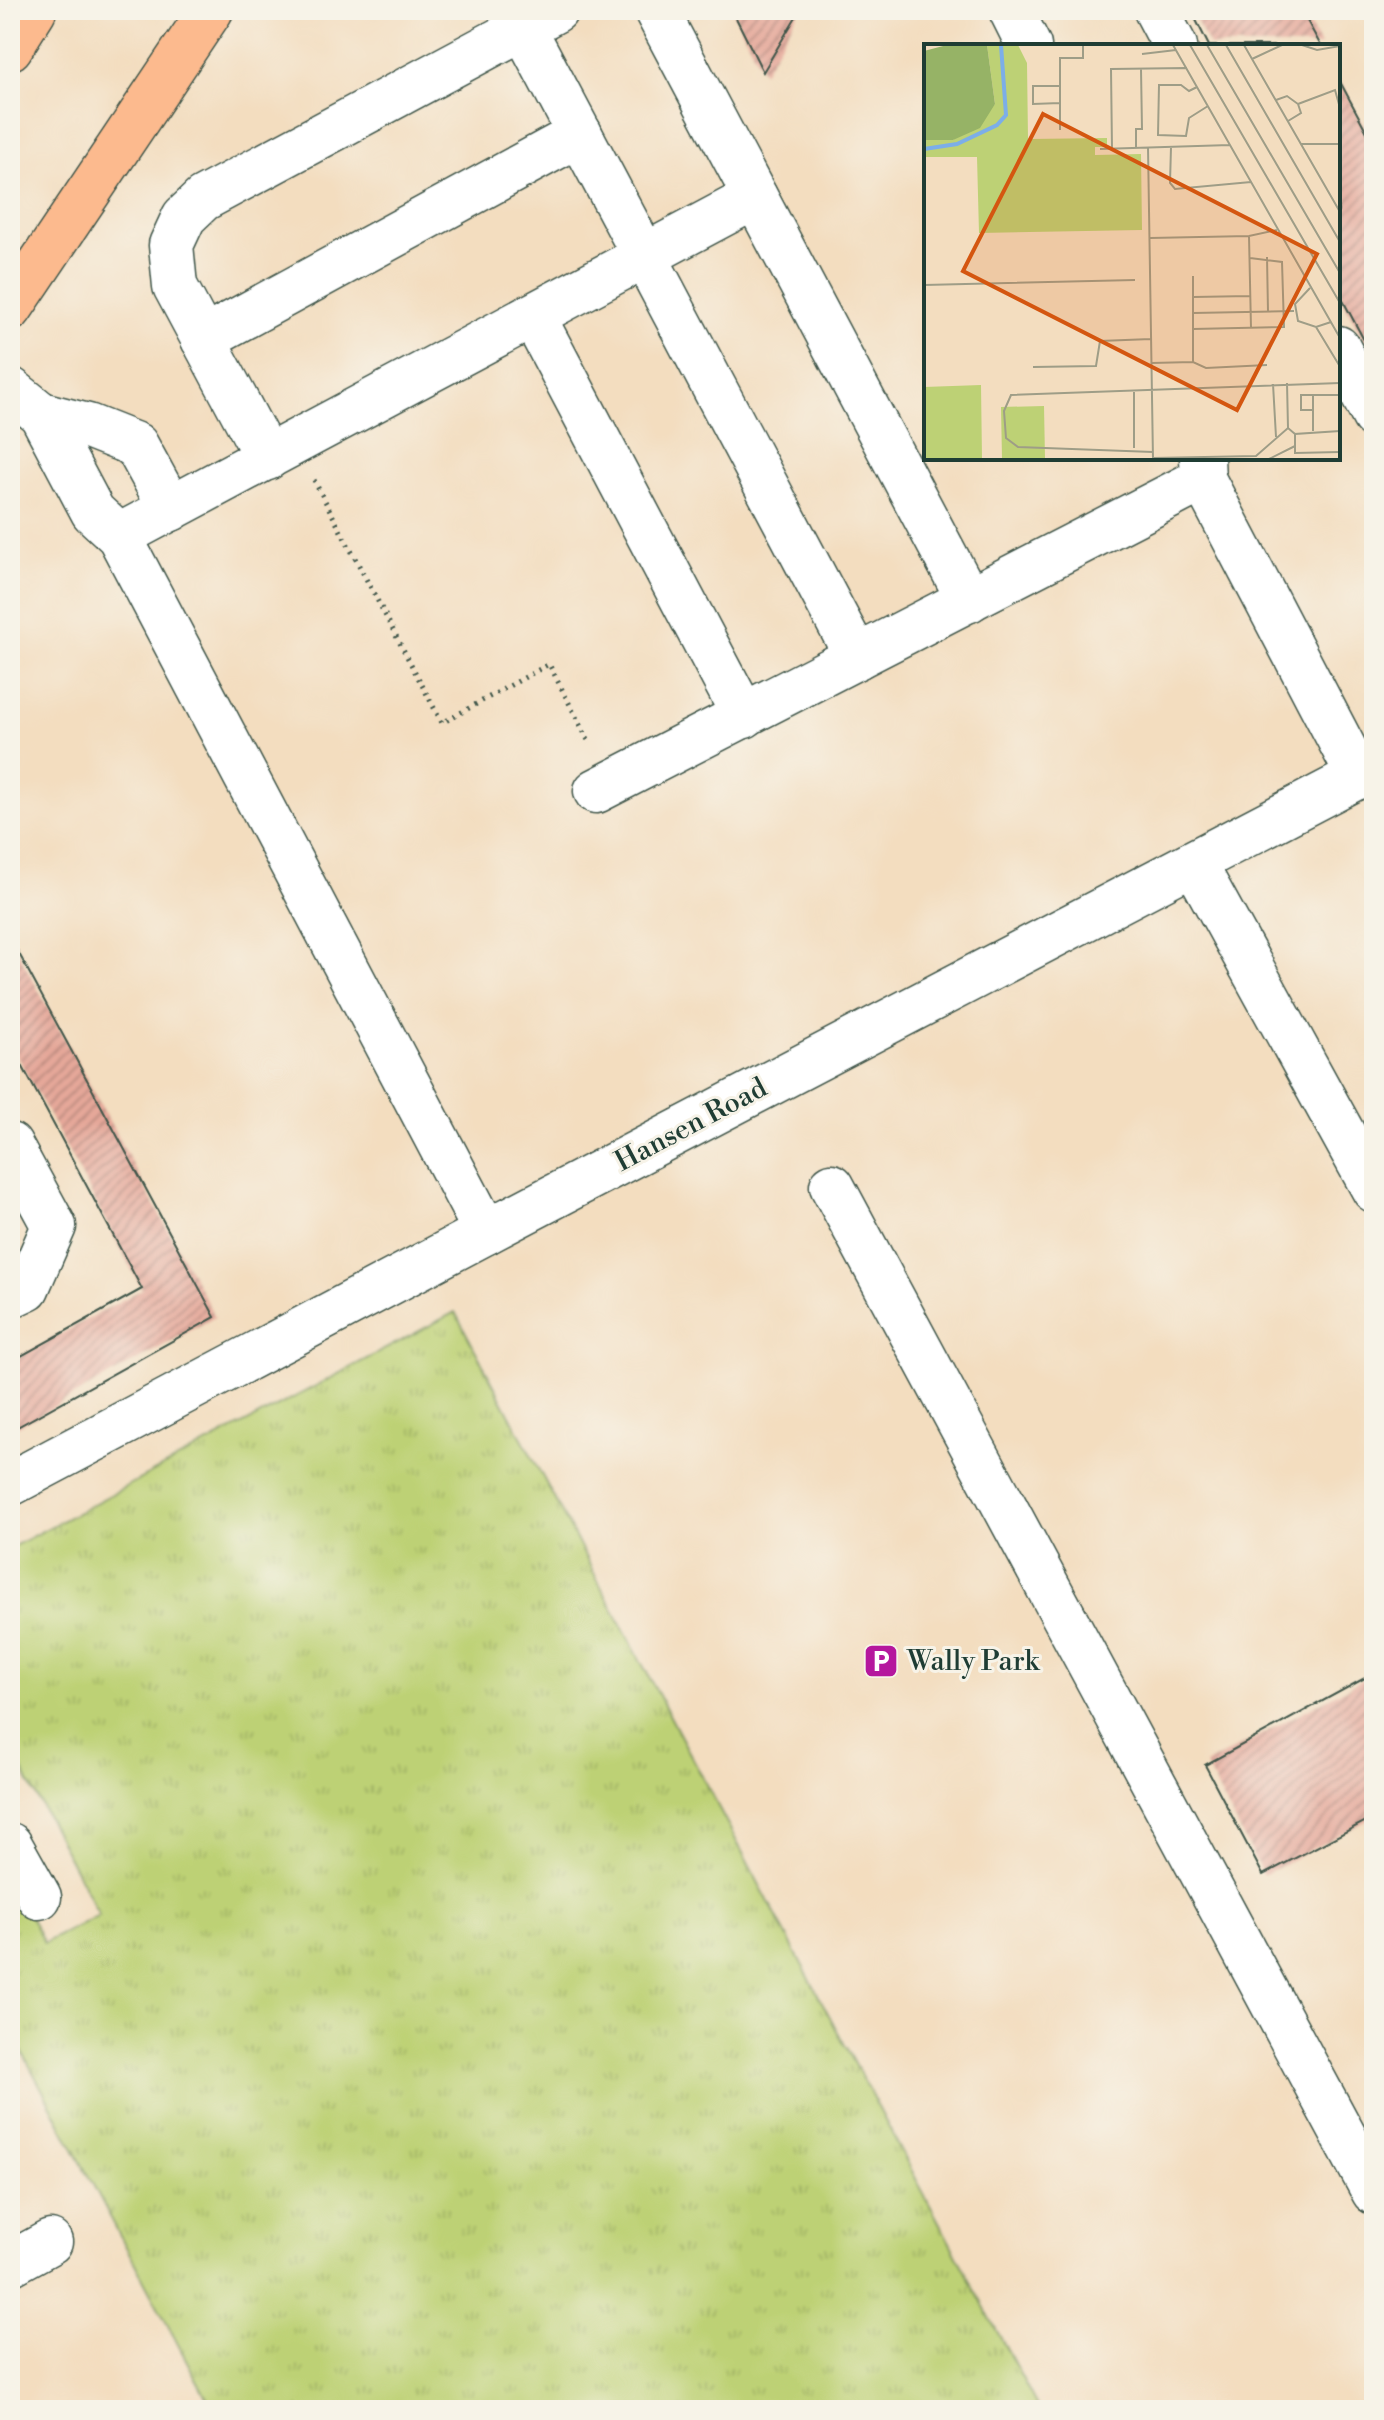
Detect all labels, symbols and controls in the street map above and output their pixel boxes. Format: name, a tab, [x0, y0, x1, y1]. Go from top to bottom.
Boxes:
inset map	[924, 44, 1340, 460]
street label: Hansen Road	[609, 1070, 773, 1180]
parking icon: Wally Park	[862, 1642, 900, 1680]
place label: Wally Park	[906, 1644, 1040, 1679]

